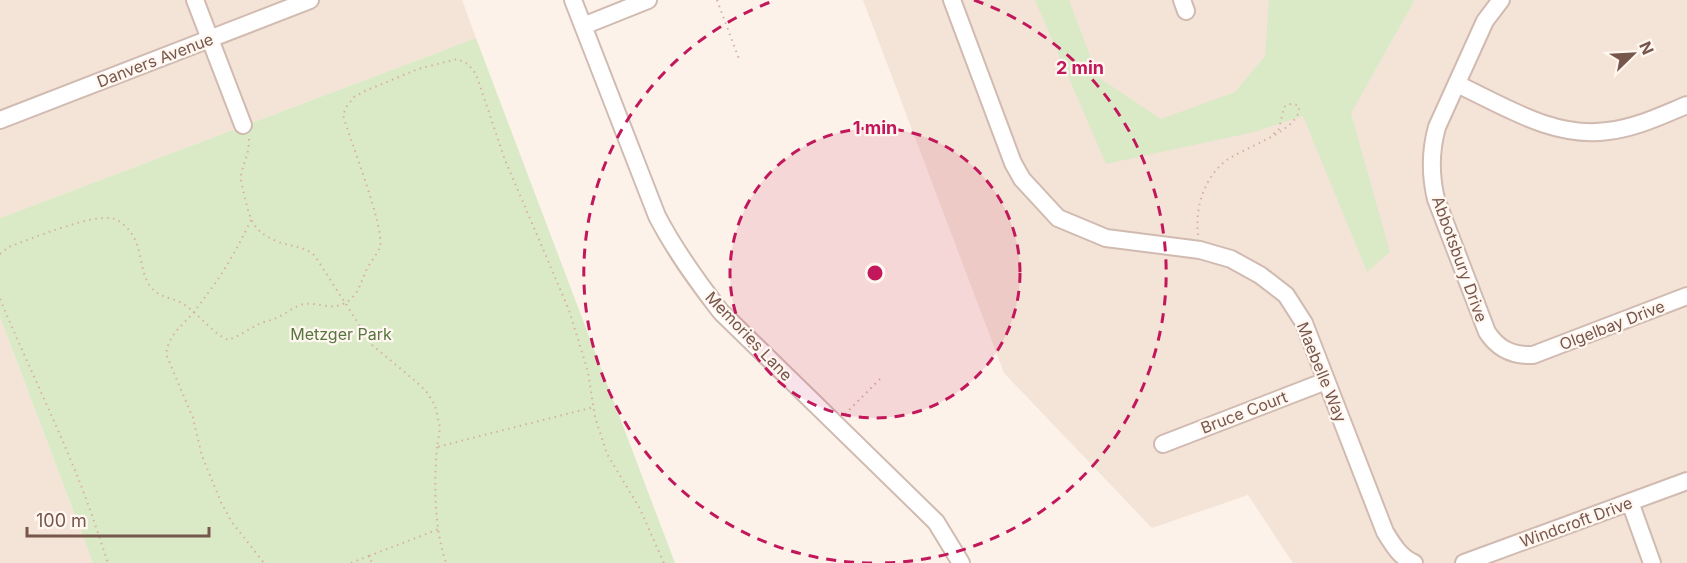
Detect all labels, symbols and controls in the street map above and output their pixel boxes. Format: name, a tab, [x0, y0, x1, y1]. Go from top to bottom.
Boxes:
north arrow	[1603, 24, 1663, 84]
street label: Danvers Avenue	[94, 29, 216, 91]
text: N	[1635, 38, 1658, 58]
text: 2 min	[1056, 57, 1104, 78]
text: 1 min	[853, 117, 897, 138]
street label: Abbotsbury Drive	[1428, 193, 1492, 325]
centre of rings	[865, 263, 885, 283]
street label: Memories Lane	[701, 287, 797, 385]
street label: Olgelbay Drive	[1557, 296, 1667, 354]
street label: Maebelle Way	[1293, 319, 1351, 425]
park label: Metzger Park	[290, 324, 392, 344]
street label: Bruce Court	[1198, 386, 1290, 438]
street label: Windcroft Drive	[1517, 492, 1635, 552]
scale bar	[27, 500, 208, 538]
text: 100 m	[36, 510, 87, 531]

